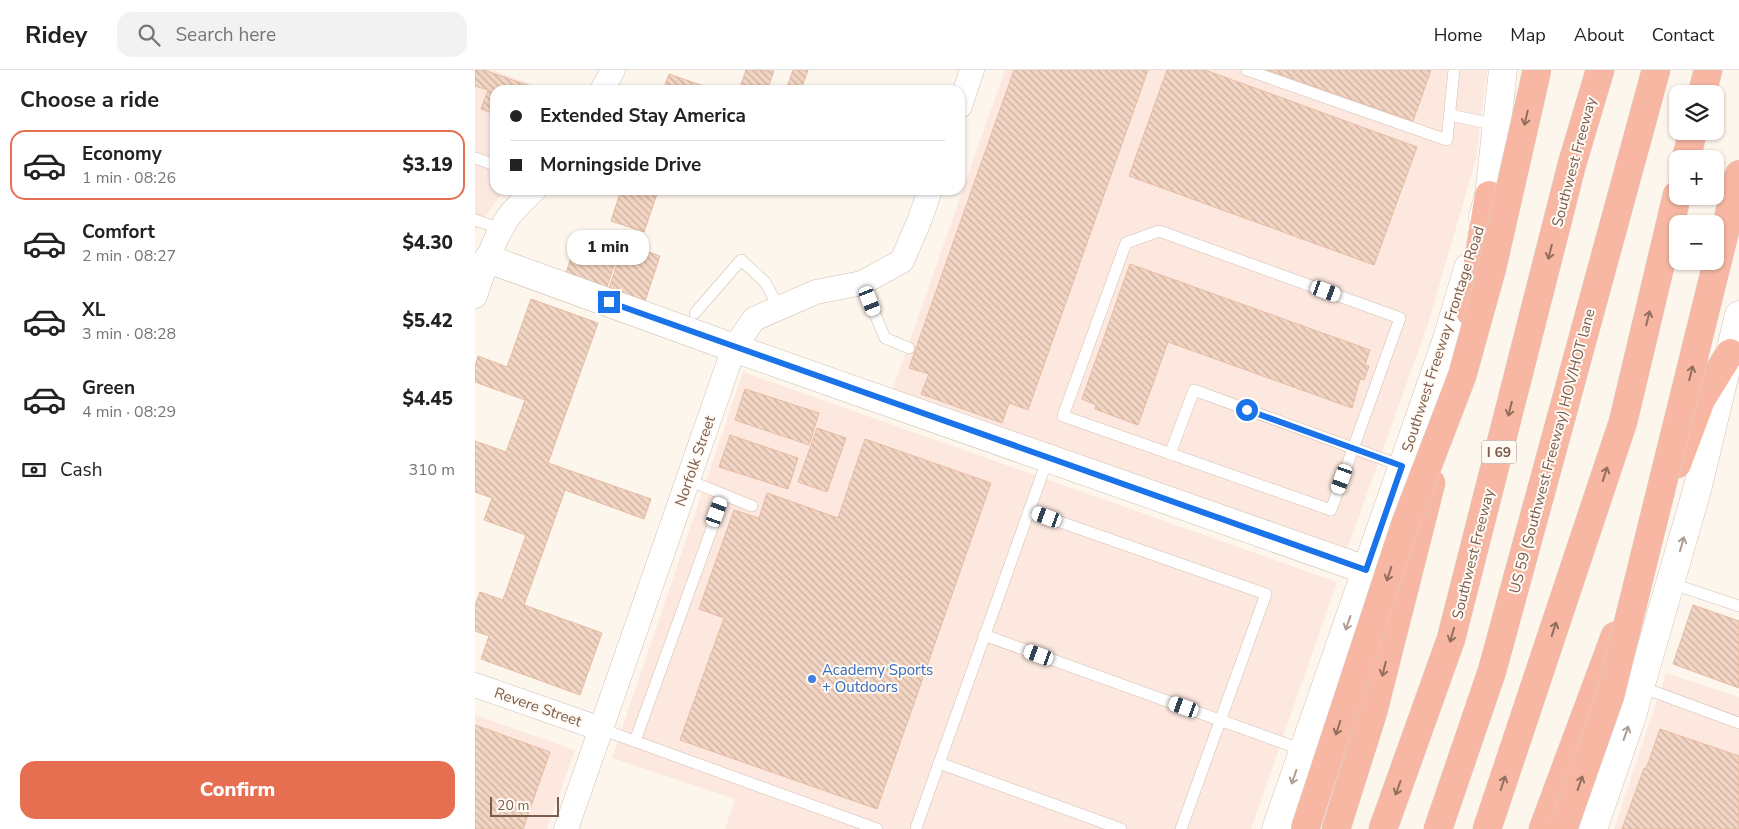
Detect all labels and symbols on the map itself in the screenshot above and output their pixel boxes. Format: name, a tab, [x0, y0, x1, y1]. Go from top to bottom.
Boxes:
street label: Southwest Freeway	[1547, 95, 1601, 229]
one-way arrow	[1521, 109, 1530, 125]
street label: Southwest Freeway Frontage Road	[1397, 223, 1489, 455]
callout: 1 min	[568, 230, 650, 264]
one-way arrow	[1545, 243, 1554, 259]
car	[1309, 279, 1342, 303]
car	[857, 284, 882, 318]
route end	[598, 291, 620, 313]
street label: US 59 (Southwest Freeway) HOV/HOT lane	[1504, 306, 1600, 596]
one-way arrow	[1644, 310, 1653, 326]
one-way arrow	[1687, 366, 1696, 382]
route start	[1236, 399, 1258, 421]
one-way arrow	[1505, 401, 1514, 417]
street label: Norfolk Street	[670, 412, 720, 509]
road number: I 69	[1481, 441, 1517, 464]
car	[1329, 462, 1354, 496]
one-way arrow	[1601, 467, 1611, 483]
street label: Southwest Freeway	[1447, 486, 1499, 621]
car	[704, 495, 729, 529]
car	[1030, 505, 1063, 529]
one-way arrow	[1677, 536, 1687, 552]
one-way arrow	[1383, 566, 1393, 582]
one-way arrow	[1342, 615, 1352, 631]
one-way arrow	[1550, 621, 1559, 637]
one-way arrow	[1447, 626, 1457, 642]
car	[1022, 643, 1055, 667]
place label: Academy Sports + Outdoors	[822, 660, 933, 697]
one-way arrow	[1379, 661, 1388, 677]
marker: Academy Sports + Outdoors	[806, 673, 818, 685]
street label: Revere Street	[492, 683, 585, 732]
car	[1167, 695, 1200, 719]
one-way arrow	[1333, 720, 1342, 736]
one-way arrow	[1622, 726, 1631, 742]
one-way arrow	[1289, 769, 1298, 784]
one-way arrow	[1498, 775, 1508, 791]
one-way arrow	[1576, 776, 1585, 791]
one-way arrow	[1393, 780, 1402, 795]
scale bar	[490, 794, 559, 817]

